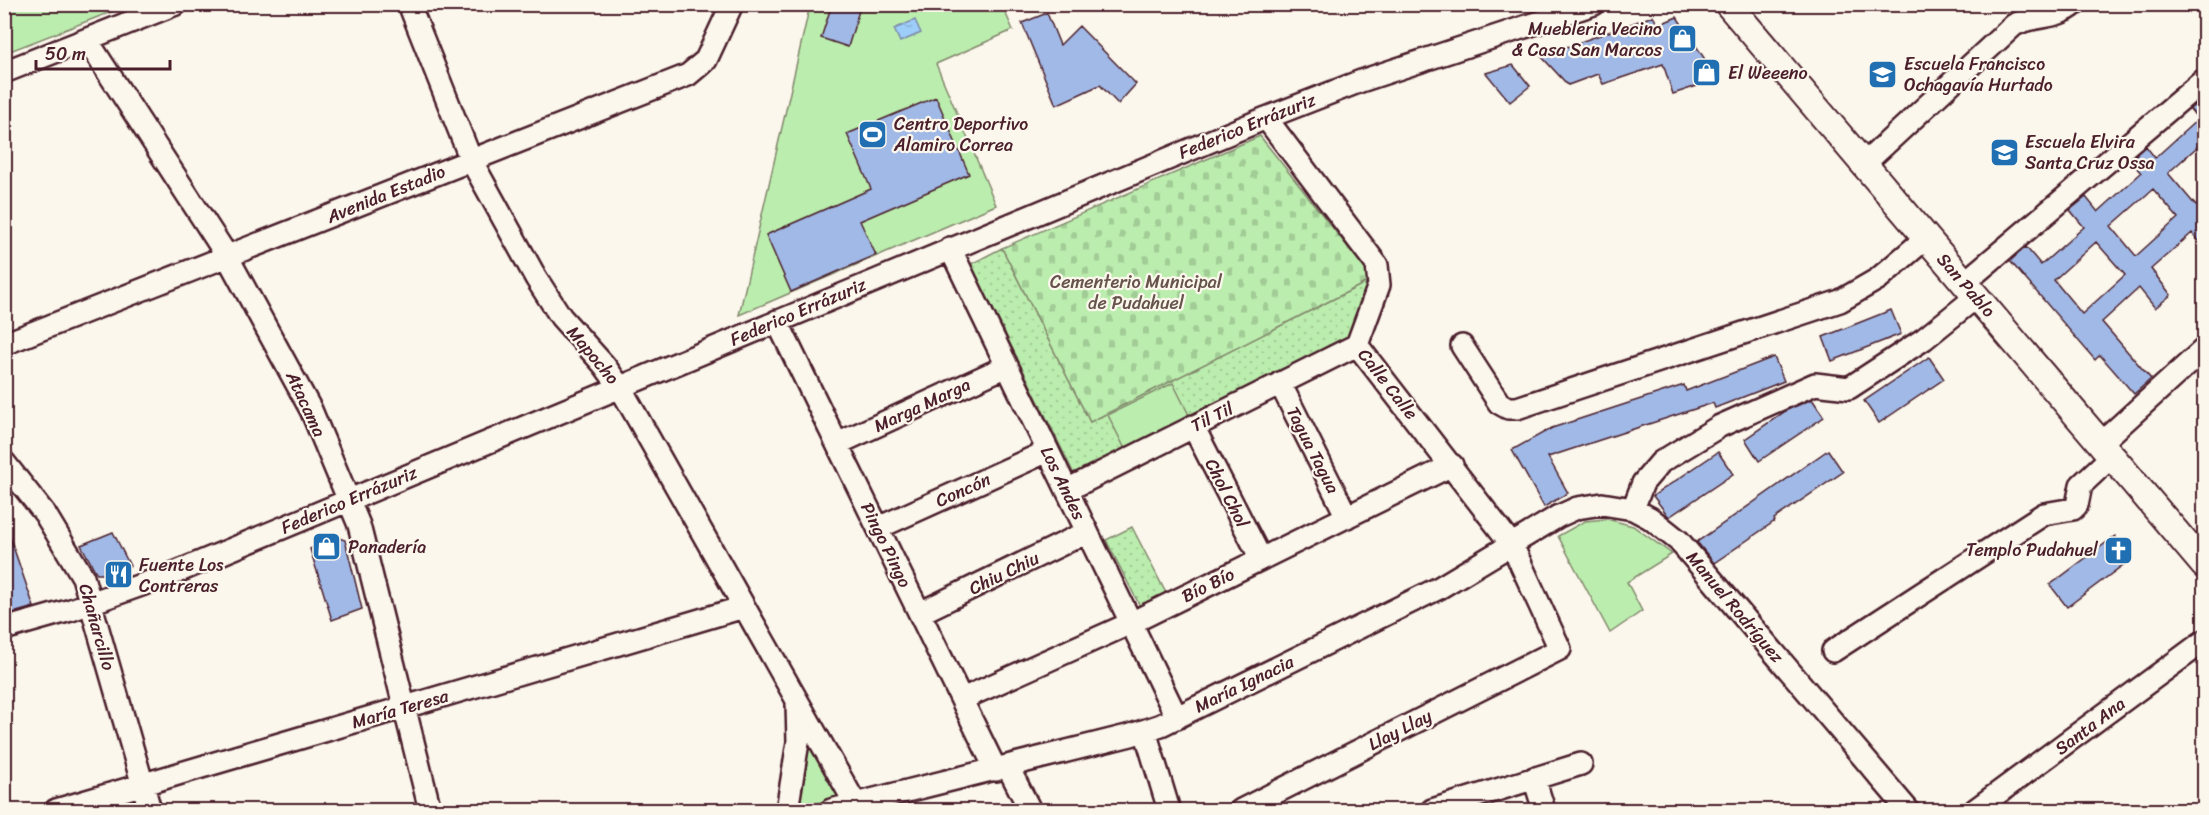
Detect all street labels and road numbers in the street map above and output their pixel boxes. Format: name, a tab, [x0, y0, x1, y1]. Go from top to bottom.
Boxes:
street label: Federico Errázuriz	[1173, 84, 1321, 168]
street label: Avenida Estadio	[321, 156, 450, 233]
street label: San Pablo	[1928, 245, 2004, 325]
street label: Federico Errázuriz	[725, 269, 872, 355]
street label: Mapocho	[558, 318, 628, 392]
street label: Calle Calle	[1349, 341, 1427, 427]
street label: Atacama	[276, 365, 335, 442]
street label: Marga Marga	[868, 369, 976, 441]
street label: Til Til	[1185, 392, 1240, 441]
street label: Tagua Tagua	[1277, 401, 1349, 499]
street label: Los Andes	[1031, 441, 1095, 526]
street label: Chol Chol	[1196, 453, 1259, 534]
street label: Federico Errázuriz	[276, 457, 423, 543]
street label: Concón	[930, 464, 996, 516]
street label: Pingo Pingo	[851, 497, 921, 593]
street label: Chiu Chiu	[963, 542, 1045, 604]
street label: Manuel Rodríguez	[1678, 543, 1792, 671]
street label: Bío Bío	[1176, 558, 1240, 612]
street label: Chañarcillo	[69, 580, 125, 674]
street label: María Ignacia	[1189, 646, 1300, 722]
street label: María Teresa	[348, 680, 453, 738]
street label: Santa Ana	[2048, 688, 2132, 764]
street label: Llay Llay	[1362, 700, 1438, 760]

